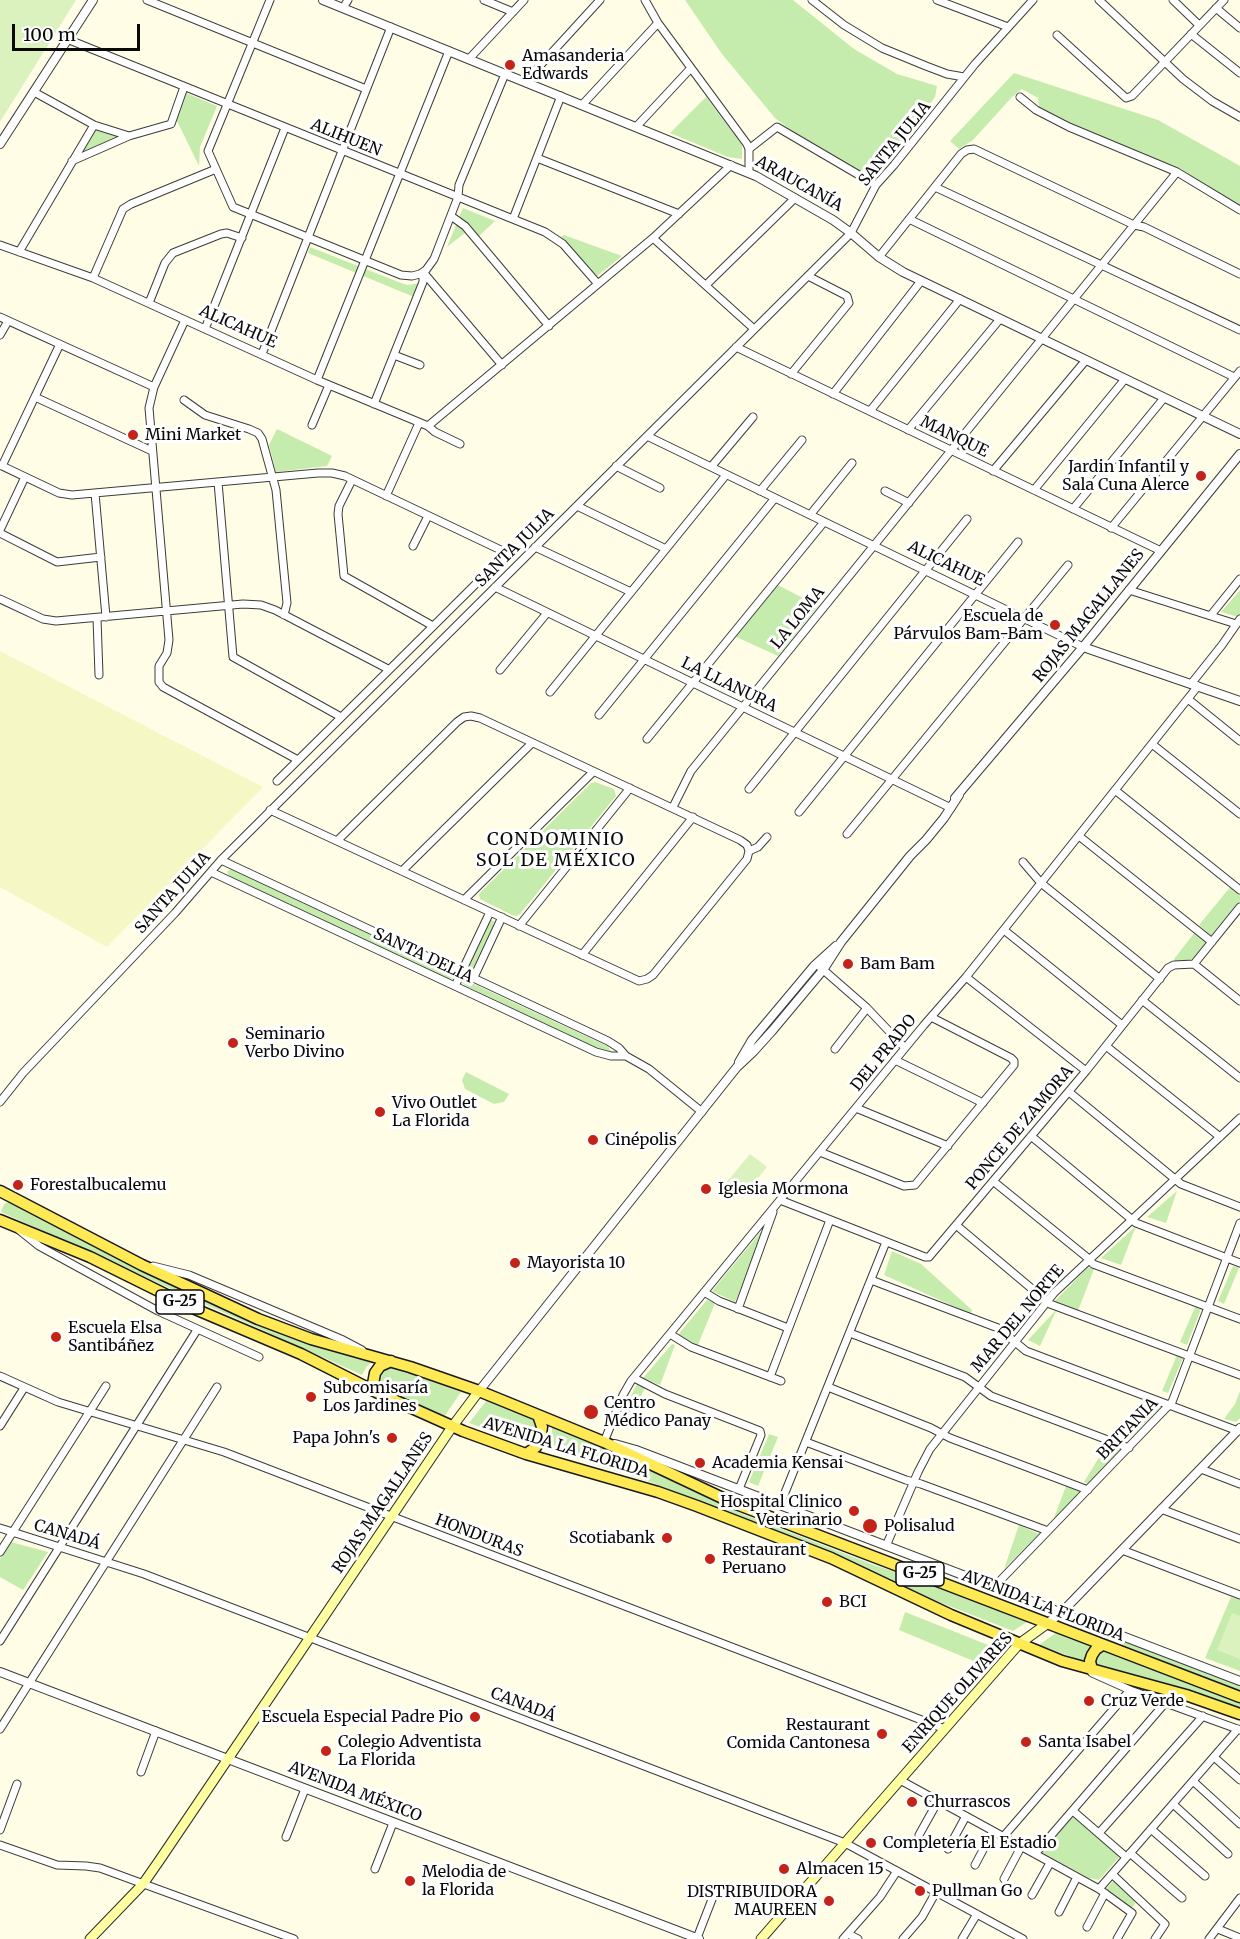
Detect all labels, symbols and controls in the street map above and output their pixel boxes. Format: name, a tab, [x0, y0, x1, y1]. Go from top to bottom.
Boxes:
scale bar	[15, 12, 142, 50]
text: 100 m	[23, 23, 76, 46]
place label: Amasanderia Edwards	[522, 46, 624, 84]
marker: Amasanderia Edwards	[503, 58, 517, 72]
street label: SANTA JULIA	[855, 98, 935, 190]
street label: ALIHUEN	[308, 115, 384, 161]
street label: ARAUCANÍA	[752, 152, 846, 216]
street label: ALICAHUE	[196, 301, 280, 353]
street label: MANQUE	[917, 412, 991, 462]
place label: Mini Market	[145, 425, 241, 445]
marker: Mini Market	[126, 428, 140, 442]
place label: Jardin Infantil y Sala Cuna Alerce	[1062, 457, 1189, 495]
marker: Jardin Infantil y Sala Cuna Alerce	[1194, 469, 1208, 483]
street label: SANTA JULIA	[472, 505, 558, 591]
street label: ALICAHUE	[904, 537, 988, 591]
street label: ROJAS MAGALLANES	[1029, 546, 1149, 686]
street label: LA LOMA	[767, 583, 829, 653]
place label: Escuela de Párvulos Bam-Bam	[893, 606, 1043, 644]
marker: Escuela de Párvulos Bam-Bam	[1048, 618, 1062, 632]
street label: LA LLANURA	[678, 654, 780, 716]
district label: CONDOMINIO SOL DE MÉXICO	[476, 829, 636, 872]
street label: SANTA JULIA	[131, 848, 215, 938]
street label: SANTA DELIA	[370, 925, 476, 987]
place label: Bam Bam	[860, 954, 935, 974]
marker: Bam Bam	[841, 957, 855, 971]
street label: DEL PRADO	[847, 1011, 921, 1095]
place label: Seminario Verbo Divino	[245, 1024, 344, 1062]
marker: Seminario Verbo Divino	[226, 1036, 240, 1050]
street label: PONCE DE ZAMORA	[962, 1062, 1078, 1194]
place label: Vivo Outlet La Florida	[392, 1093, 477, 1131]
marker: Vivo Outlet La Florida	[373, 1105, 387, 1119]
place label: Cinépolis	[605, 1130, 677, 1150]
marker: Cinépolis	[586, 1133, 600, 1147]
place label: Forestalbucalemu	[30, 1175, 167, 1195]
marker: Forestalbucalemu	[11, 1178, 25, 1192]
place label: Iglesia Mormona	[718, 1179, 848, 1199]
marker: Iglesia Mormona	[699, 1182, 713, 1196]
place label: Mayorista 10	[527, 1253, 625, 1273]
marker: Mayorista 10	[508, 1256, 522, 1270]
street label: MAR DEL NORTE	[968, 1262, 1068, 1376]
road number: G-25	[156, 1290, 204, 1314]
place label: Escuela Elsa Santibáñez	[68, 1318, 162, 1356]
marker: Escuela Elsa Santibáñez	[49, 1330, 63, 1344]
place label: Subcomisaría Los Jardines	[323, 1378, 428, 1416]
marker: Subcomisaría Los Jardines	[304, 1390, 318, 1404]
place label: Centro Médico Panay	[604, 1393, 711, 1431]
street label: BRITANIA	[1094, 1394, 1162, 1464]
marker: Centro Médico Panay	[582, 1403, 600, 1421]
street label: AVENIDA LA FLORIDA	[481, 1414, 651, 1482]
place label: Papa John's	[293, 1428, 380, 1448]
street label: ROJAS MAGALLANES	[329, 1429, 437, 1577]
marker: Papa John's	[385, 1431, 399, 1445]
place label: Academia Kensai	[712, 1453, 843, 1473]
marker: Academia Kensai	[693, 1456, 707, 1470]
place label: Hospital Clinico Veterinario	[720, 1492, 842, 1530]
marker: Hospital Clinico Veterinario	[847, 1504, 861, 1518]
street label: HONDURAS	[432, 1510, 526, 1562]
street label: CANADÁ	[32, 1516, 102, 1554]
place label: Polisalud	[884, 1516, 955, 1536]
marker: Polisalud	[861, 1517, 879, 1535]
place label: Scotiabank	[569, 1528, 655, 1548]
marker: Scotiabank	[660, 1531, 674, 1545]
place label: Restaurant Peruano	[722, 1540, 806, 1578]
marker: Restaurant Peruano	[703, 1552, 717, 1566]
road number: G-25	[896, 1562, 944, 1586]
street label: AVENIDA LA FLORIDA	[959, 1566, 1127, 1646]
place label: BCI	[839, 1592, 867, 1612]
marker: BCI	[820, 1595, 834, 1609]
street label: ENRIQUE OLIVARES	[899, 1629, 1017, 1757]
street label: CANADÁ	[488, 1684, 558, 1726]
place label: Cruz Verde	[1101, 1691, 1184, 1711]
marker: Cruz Verde	[1082, 1694, 1096, 1708]
place label: Escuela Especial Padre Pio	[261, 1707, 463, 1727]
marker: Escuela Especial Padre Pio	[468, 1710, 482, 1724]
place label: Restaurant Comida Cantonesa	[727, 1715, 870, 1753]
marker: Restaurant Comida Cantonesa	[875, 1727, 889, 1741]
place label: Colegio Adventista La Florida	[338, 1732, 482, 1770]
place label: Santa Isabel	[1038, 1732, 1131, 1752]
marker: Santa Isabel	[1019, 1735, 1033, 1749]
marker: Colegio Adventista La Florida	[319, 1744, 333, 1758]
street label: AVENIDA MÉXICO	[286, 1758, 424, 1826]
place label: Churrascos	[924, 1792, 1010, 1812]
marker: Churrascos	[905, 1795, 919, 1809]
place label: Completería El Estadio	[883, 1833, 1057, 1853]
marker: Completería El Estadio	[864, 1836, 878, 1850]
place label: Almacen 15	[796, 1859, 884, 1879]
place label: Melodia de la Florida	[422, 1862, 506, 1900]
marker: Almacen 15	[777, 1862, 791, 1876]
marker: Melodia de la Florida	[403, 1874, 417, 1888]
place label: Pullman Go	[932, 1881, 1022, 1901]
place label: DISTRIBUIDORA MAUREEN	[687, 1882, 817, 1920]
marker: Pullman Go	[913, 1884, 927, 1898]
marker: DISTRIBUIDORA MAUREEN	[822, 1894, 836, 1908]

